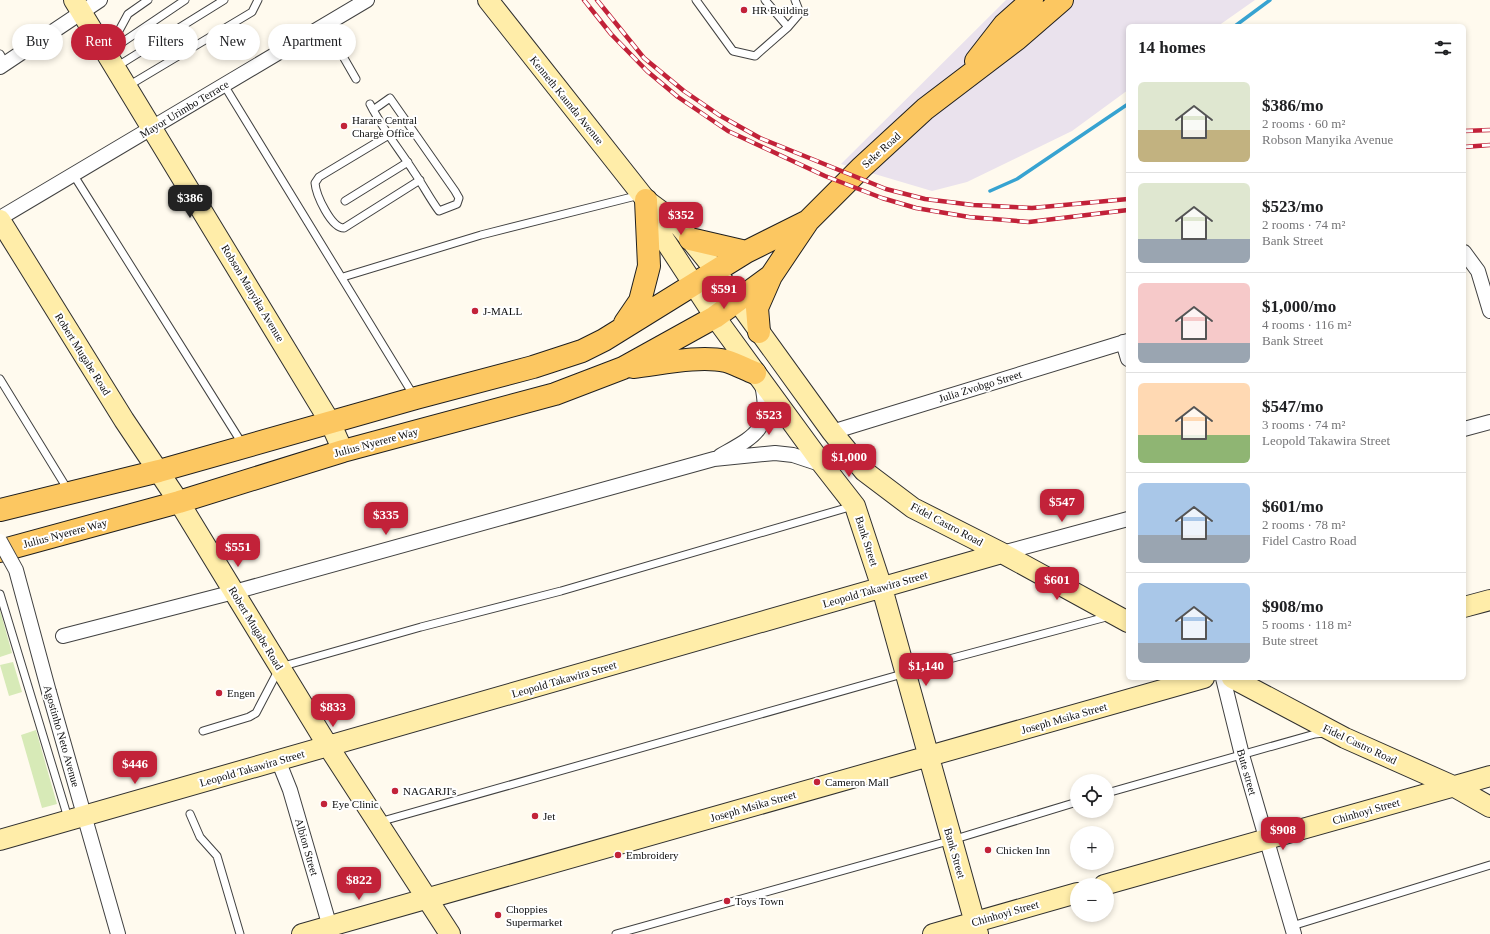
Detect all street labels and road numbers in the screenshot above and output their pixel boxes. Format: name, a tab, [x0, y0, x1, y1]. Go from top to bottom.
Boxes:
street label: Kenneth Kaunda Avenue	[528, 54, 606, 147]
street label: Mayor Urimbo Terrace	[137, 78, 231, 140]
street label: Seke Road	[859, 129, 903, 170]
street label: Robson Manyika Avenue	[219, 242, 287, 344]
street label: Robert Mugabe Road	[53, 311, 113, 398]
street label: Julia Zvobgo Street	[937, 368, 1023, 404]
street label: Julius Nyerere Way	[333, 425, 420, 459]
street label: Fidel Castro Road	[909, 500, 986, 548]
street label: Bank Street	[853, 515, 881, 567]
street label: Julius Nyerere Way	[22, 516, 109, 550]
street label: Leopold Takawira Street	[821, 568, 929, 610]
street label: Robert Mugabe Road	[226, 584, 286, 672]
street label: Leopold Takawira Street	[510, 658, 618, 700]
street label: Agostinho Neto Avenue	[42, 684, 82, 788]
street label: Joseph Msika Street	[1020, 700, 1108, 736]
street label: Fidel Castro Road	[1321, 722, 1399, 767]
street label: Leopold Takawira Street	[198, 747, 306, 789]
street label: Bute street	[1235, 748, 1259, 796]
street label: Joseph Msika Street	[709, 788, 797, 824]
street label: Chinhoyi Street	[1331, 796, 1401, 826]
street label: Albion Street	[293, 817, 321, 877]
street label: Bank Street	[942, 827, 968, 879]
street label: Chinhoyi Street	[970, 898, 1040, 928]

